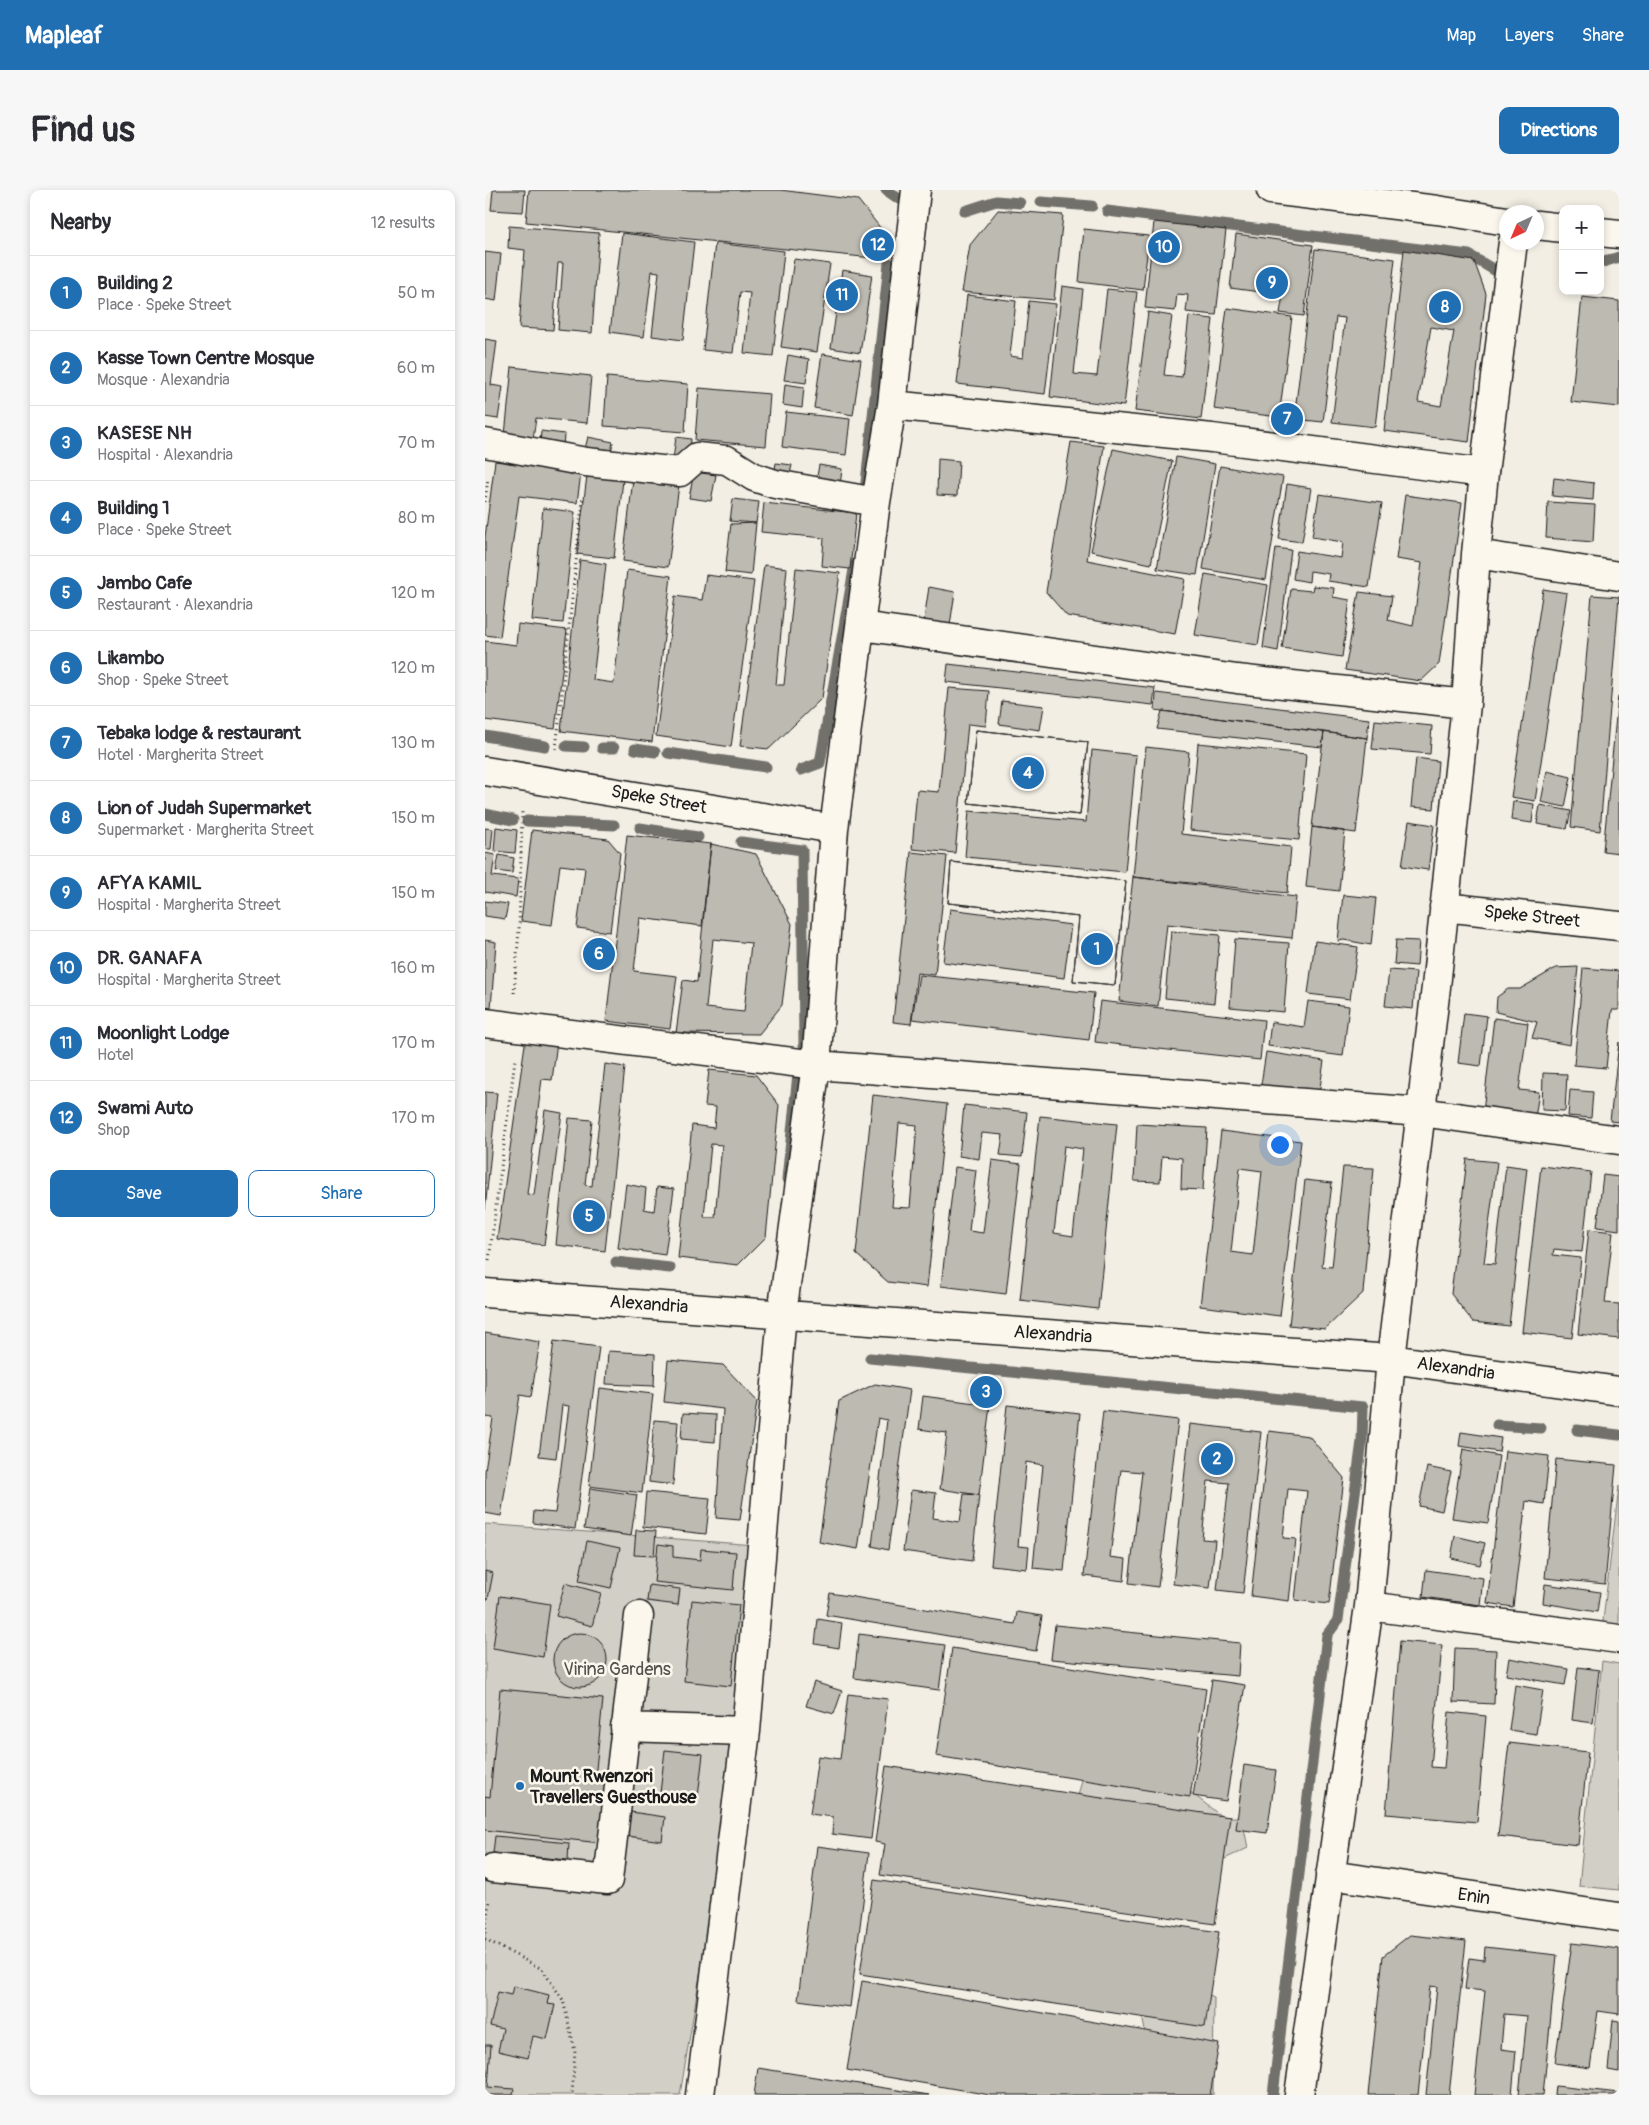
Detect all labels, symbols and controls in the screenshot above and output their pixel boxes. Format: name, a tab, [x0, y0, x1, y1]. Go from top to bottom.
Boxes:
text: Mapleaf	[25, 21, 103, 50]
text: Map	[1447, 24, 1476, 47]
text: Layers	[1504, 24, 1554, 47]
text: Share	[1582, 24, 1624, 47]
button: Directions	[1499, 107, 1619, 154]
text: Find us	[30, 108, 135, 152]
north arrow	[1499, 205, 1544, 250]
map controls	[1559, 205, 1604, 295]
button: +	[1559, 205, 1604, 250]
text: Nearby	[50, 209, 111, 236]
text: 12 results	[371, 213, 435, 233]
pin: 12	[862, 226, 894, 264]
pin: 10	[1148, 228, 1180, 266]
button: −	[1559, 250, 1604, 295]
pin: 9	[1256, 264, 1288, 302]
text: Building 2	[97, 271, 173, 295]
pin: 11	[826, 276, 858, 314]
text: 1	[63, 283, 69, 303]
text: 50 m	[398, 283, 435, 303]
pin: 8	[1429, 288, 1461, 326]
text: Place · Speke Street	[97, 295, 231, 315]
text: Kasse Town Centre Mosque	[97, 346, 314, 370]
text: 2	[62, 358, 70, 378]
text: 60 m	[397, 358, 435, 378]
text: Mosque · Alexandria	[97, 370, 230, 390]
pin: 7	[1271, 400, 1303, 438]
text: KASESE NH	[97, 421, 192, 445]
text: 3	[62, 433, 70, 453]
text: 70 m	[398, 433, 435, 453]
text: Hospital · Alexandria	[97, 445, 233, 465]
text: Building 1	[97, 496, 170, 520]
text: 4	[61, 508, 71, 528]
text: 80 m	[398, 508, 435, 528]
text: Place · Speke Street	[97, 520, 231, 540]
text: Jambo Cafe	[97, 571, 192, 595]
text: 5	[62, 583, 70, 603]
text: 120 m	[391, 583, 435, 603]
text: Restaurant · Alexandria	[97, 595, 253, 615]
text: Likambo	[97, 646, 164, 670]
text: 6	[61, 658, 71, 678]
text: 120 m	[391, 658, 435, 678]
text: Shop · Speke Street	[97, 670, 228, 690]
text: Tebaka lodge & restaurant	[97, 721, 301, 745]
text: 7	[62, 733, 70, 753]
text: 130 m	[391, 733, 435, 753]
text: Hotel · Margherita Street	[97, 745, 264, 765]
pin: 4	[1012, 754, 1044, 792]
street label: Speke Street	[609, 780, 709, 819]
text: Lion of Judah Supermarket	[97, 796, 311, 820]
text: 8	[62, 808, 70, 828]
text: 150 m	[391, 808, 435, 828]
text: Supermarket · Margherita Street	[97, 820, 314, 840]
text: AFYA KAMIL	[97, 871, 202, 895]
text: 9	[62, 883, 70, 903]
text: 150 m	[391, 883, 435, 903]
text: Hospital · Margherita Street	[97, 895, 281, 915]
street label: Speke Street	[1483, 900, 1582, 933]
pin: 1	[1081, 930, 1113, 968]
pin: 6	[583, 935, 615, 973]
text: DR. GANAFA	[97, 946, 202, 970]
text: 10	[57, 958, 75, 978]
text: 160 m	[391, 958, 435, 978]
text: Hospital · Margherita Street	[97, 970, 281, 990]
text: Moonlight Lodge	[97, 1021, 229, 1045]
text: 11	[60, 1033, 72, 1053]
text: 170 m	[392, 1033, 435, 1053]
text: Hotel	[97, 1045, 134, 1065]
text: Swami Auto	[97, 1096, 193, 1120]
text: 12	[58, 1108, 74, 1128]
text: 170 m	[392, 1108, 435, 1128]
text: Shop	[97, 1120, 130, 1140]
your location	[1267, 1132, 1293, 1158]
button: Save	[50, 1170, 238, 1217]
button: Share	[248, 1170, 435, 1217]
pin: 5	[573, 1197, 605, 1235]
street label: Alexandria	[609, 1290, 689, 1319]
street label: Alexandria	[1013, 1320, 1093, 1349]
street label: Alexandria	[1415, 1352, 1496, 1385]
pin: 3	[970, 1373, 1002, 1411]
pin: 2	[1201, 1440, 1233, 1478]
park label: Virina Gardens	[563, 1658, 671, 1681]
place label: Mount Rwenzori Travellers Guesthouse	[529, 1765, 697, 1809]
marker: Mount Rwenzori Travellers Guesthouse	[514, 1780, 526, 1792]
street label: Enin	[1456, 1883, 1492, 1910]

